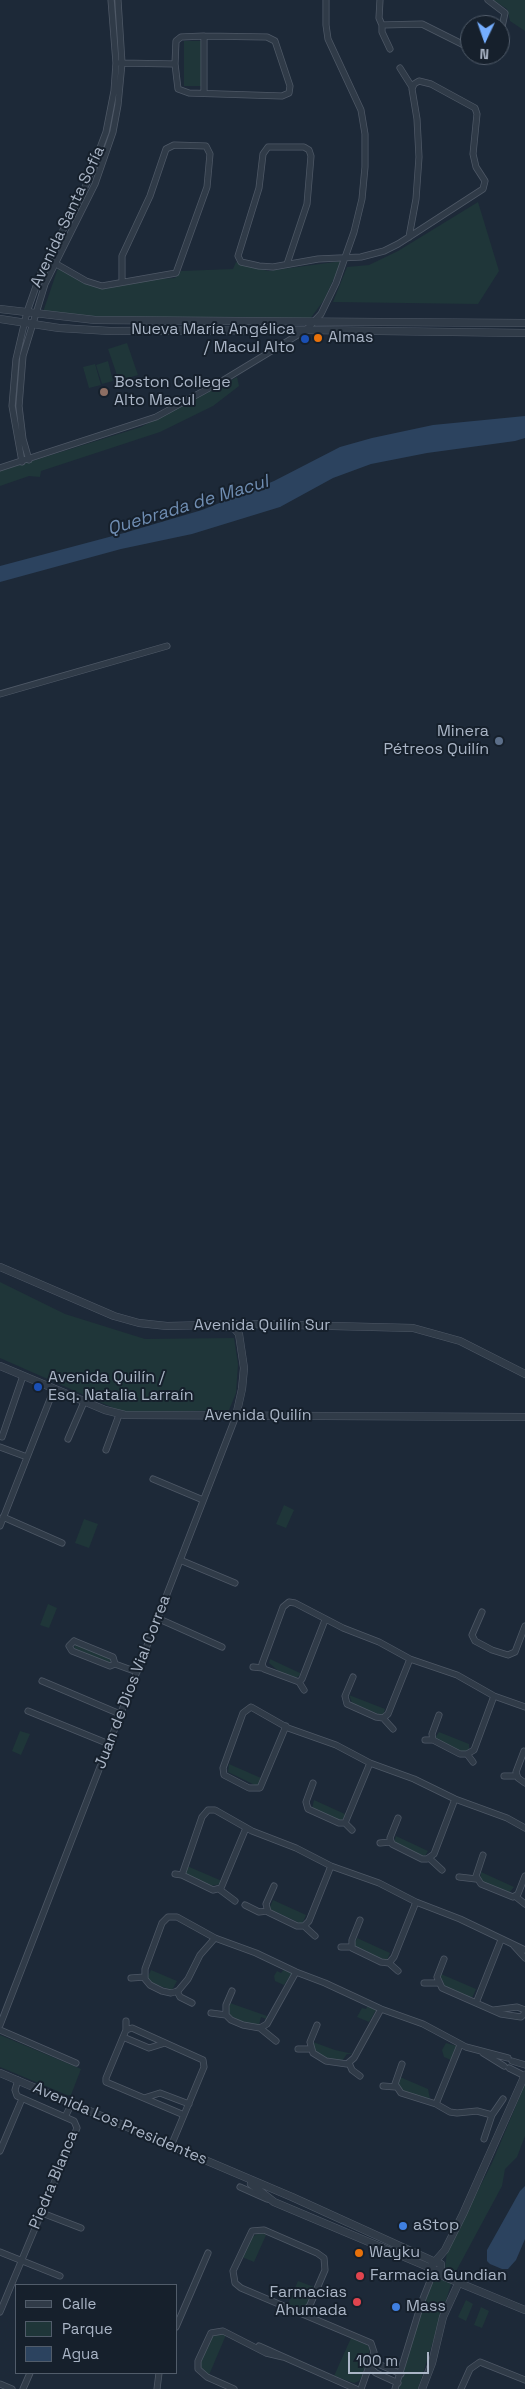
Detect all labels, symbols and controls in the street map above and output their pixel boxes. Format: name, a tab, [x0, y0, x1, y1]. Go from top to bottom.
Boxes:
north arrow	[460, 15, 510, 65]
text: N	[479, 45, 489, 63]
street label: Avenida Santa Sofía	[27, 143, 109, 291]
place label: Nueva María Angélica / Macul Alto	[131, 320, 295, 358]
place label: Almas	[328, 328, 373, 348]
marker: Almas	[312, 332, 324, 344]
marker: Nueva María Angélica / Macul Alto	[299, 333, 311, 345]
place label: Boston College Alto Macul	[114, 373, 231, 411]
marker: Boston College Alto Macul	[98, 386, 110, 398]
water label: Quebrada de Macul	[105, 471, 271, 541]
place label: Minera Pétreos Quilín	[383, 722, 489, 760]
marker: Minera Pétreos Quilín	[493, 735, 505, 747]
street label: Avenida Quilín Sur	[194, 1316, 330, 1336]
place label: Avenida Quilín / Esq. Natalia Larraín	[48, 1368, 194, 1406]
marker: Avenida Quilín / Esq. Natalia Larraín	[32, 1381, 44, 1393]
street label: Avenida Quilín	[205, 1406, 311, 1426]
street label: Juan de Dios Vial Correa	[91, 1592, 175, 1772]
street label: Avenida Los Presidentes	[30, 2079, 210, 2169]
street label: Piedra Blanca	[25, 2128, 83, 2232]
place label: aStop	[413, 2216, 459, 2236]
marker: aStop	[397, 2220, 409, 2232]
place label: Wayku	[369, 2243, 420, 2263]
marker: Wayku	[353, 2247, 365, 2259]
place label: Farmacia Gundian	[370, 2266, 507, 2286]
marker: Farmacia Gundian	[354, 2270, 366, 2282]
place label: Farmacias Ahumada	[269, 2283, 347, 2321]
legend	[15, 2284, 178, 2374]
text: Calle	[62, 2294, 97, 2313]
marker: Farmacias Ahumada	[351, 2296, 363, 2308]
place label: Mass	[406, 2297, 446, 2317]
marker: Mass	[390, 2301, 402, 2313]
text: Parque	[62, 2319, 113, 2338]
scale bar	[350, 2342, 431, 2374]
text: Agua	[62, 2344, 99, 2363]
text: 100 m	[356, 2351, 398, 2370]

